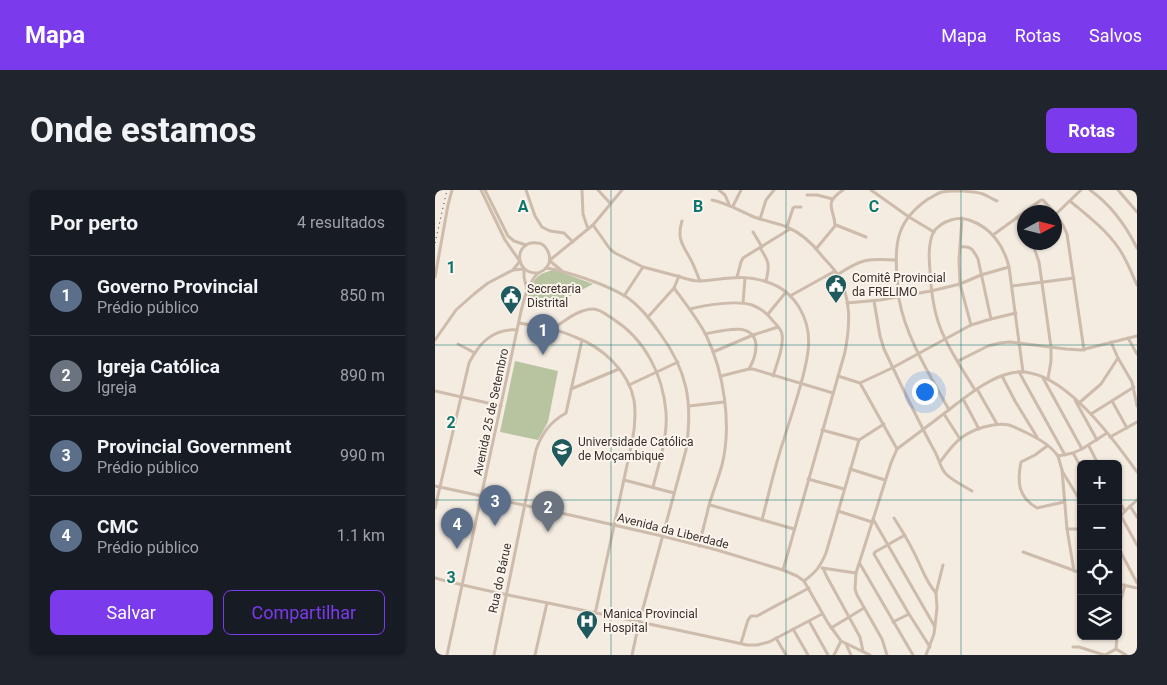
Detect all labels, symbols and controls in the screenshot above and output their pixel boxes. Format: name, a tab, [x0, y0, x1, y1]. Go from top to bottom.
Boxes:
text: Mapa	[25, 21, 85, 49]
text: Mapa	[941, 25, 987, 46]
text: Rotas	[1015, 25, 1061, 46]
text: Salvos	[1089, 25, 1142, 46]
button: Rotas	[1046, 108, 1137, 153]
text: Onde estamos	[30, 110, 257, 151]
text: A	[518, 197, 529, 216]
text: B	[693, 197, 703, 216]
text: C	[869, 197, 879, 216]
north arrow	[1017, 205, 1062, 250]
text: Por perto	[50, 211, 138, 235]
text: 4 resultados	[297, 213, 385, 232]
text: 1	[446, 258, 456, 277]
place label: Comitê Provincial da FRELIMO	[852, 271, 946, 299]
public building icon: Comitê Provincial da FRELIMO	[824, 273, 848, 304]
text: Governo Provincial	[97, 275, 258, 298]
place label: Secretaria Distrital	[527, 282, 581, 310]
public building icon: Secretaria Distrital	[499, 284, 523, 315]
text: 1	[61, 286, 71, 305]
text: 850 m	[340, 286, 385, 305]
text: Prédio público	[97, 298, 199, 317]
pin: 1	[527, 314, 559, 355]
street label: Avenida 25 de Setembro	[471, 347, 511, 477]
text: Igreja Católica	[97, 355, 220, 378]
text: 2	[61, 366, 71, 385]
text: 890 m	[340, 366, 385, 385]
text: Igreja	[97, 378, 137, 397]
your location	[912, 379, 938, 405]
text: 2	[446, 413, 456, 432]
text: Provincial Government	[97, 435, 291, 458]
place label: Universidade Católica de Moçambique	[578, 435, 694, 463]
school or university icon: Universidade Católica de Moçambique	[550, 437, 574, 468]
text: 3	[61, 446, 71, 465]
text: 990 m	[340, 446, 385, 465]
text: Prédio público	[97, 458, 199, 477]
map controls	[1077, 460, 1122, 640]
button: +	[1077, 460, 1122, 505]
pin: 3	[479, 485, 511, 526]
pin: 2	[532, 491, 564, 532]
button: −	[1077, 505, 1122, 550]
pin: 4	[441, 508, 473, 549]
street label: Avenida da Liberdade	[616, 510, 730, 552]
text: CMC	[97, 515, 139, 538]
text: 4	[61, 526, 71, 545]
text: 1.1 km	[337, 526, 385, 545]
text: Prédio público	[97, 538, 199, 557]
street label: Rua do Bárue	[486, 542, 514, 614]
button: locate	[1077, 550, 1122, 595]
text: 3	[446, 568, 456, 587]
button: Salvar	[50, 590, 213, 635]
button: Compartilhar	[223, 590, 385, 635]
button: layers	[1077, 595, 1122, 640]
place label: Manica Provincial Hospital	[603, 607, 698, 635]
hospital icon: Manica Provincial Hospital	[575, 609, 599, 640]

